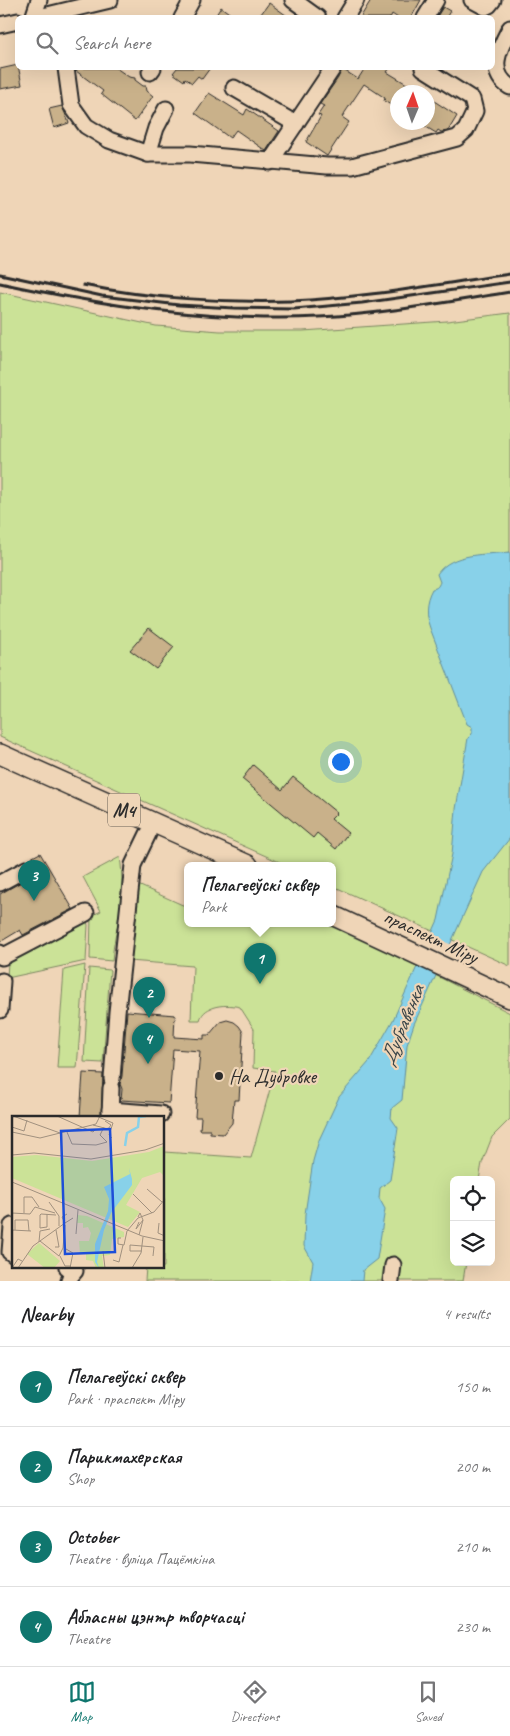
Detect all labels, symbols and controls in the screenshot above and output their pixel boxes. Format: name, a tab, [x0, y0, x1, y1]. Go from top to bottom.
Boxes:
search box	[15, 15, 495, 70]
icon: search	[33, 29, 61, 57]
text: Search here	[73, 31, 150, 55]
north arrow	[390, 85, 435, 130]
your location	[328, 749, 354, 775]
road number: М4	[108, 794, 140, 826]
pin: 3	[18, 860, 50, 901]
popup	[184, 862, 336, 927]
text: Пелагееўскі сквер	[201, 873, 319, 897]
text: Park	[201, 897, 227, 917]
street label: праспект Міру	[380, 904, 484, 970]
pin: 1	[244, 943, 276, 984]
pin: 2	[133, 977, 165, 1018]
water label: Дубравенка	[374, 980, 430, 1070]
pin: 4	[132, 1023, 164, 1064]
place label: На Дубровке	[229, 1064, 317, 1089]
marker: На Дубровке	[213, 1070, 225, 1082]
inset map	[12, 1116, 165, 1268]
map controls	[450, 1176, 495, 1266]
button: locate	[450, 1176, 495, 1221]
button: layers	[450, 1221, 495, 1266]
text: Nearby	[20, 1301, 73, 1327]
text: 4 results	[443, 1304, 490, 1324]
text: Пелагееўскі сквер	[67, 1365, 184, 1389]
text: 1	[32, 1377, 40, 1397]
text: 150 m	[456, 1377, 490, 1397]
text: Park · праспект Міру	[67, 1389, 184, 1409]
text: Парикмахерская	[67, 1445, 182, 1469]
text: 2	[32, 1457, 40, 1477]
text: 200 m	[456, 1457, 490, 1477]
text: Shop	[67, 1469, 94, 1489]
text: October	[67, 1525, 118, 1549]
text: 3	[32, 1537, 40, 1557]
text: 210 m	[456, 1537, 490, 1557]
text: Theatre · вуліца Пацёмкіна	[67, 1549, 214, 1569]
text: Абласны цэнтр творчасці	[67, 1605, 244, 1629]
text: 4	[32, 1617, 40, 1637]
text: 230 m	[456, 1617, 490, 1637]
text: Theatre	[67, 1629, 110, 1649]
tab: Map	[68, 1678, 96, 1725]
tab: Directions	[231, 1678, 279, 1725]
tab: Saved	[414, 1678, 442, 1725]

